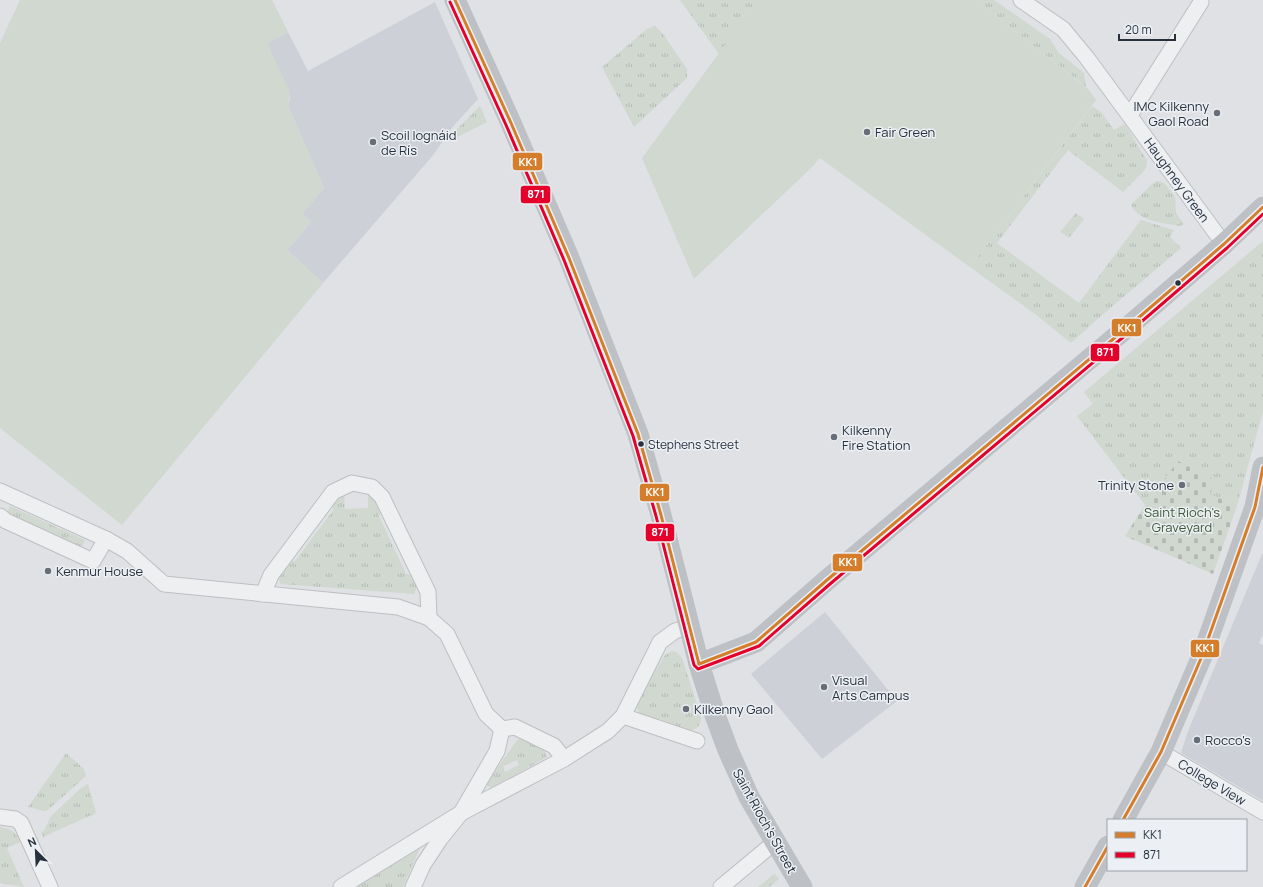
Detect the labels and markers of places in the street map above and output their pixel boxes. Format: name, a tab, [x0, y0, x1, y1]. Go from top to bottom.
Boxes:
place label: IMC Kilkenny Gaol Road	[1134, 97, 1209, 130]
marker: IMC Kilkenny Gaol Road	[1212, 108, 1222, 118]
place label: Fair Green	[875, 123, 935, 141]
place label: Scoil Iognáid de Rís	[381, 126, 456, 159]
marker: Fair Green	[862, 127, 872, 137]
marker: Scoil Iognáid de Rís	[368, 137, 378, 147]
unlabelled marker	[1173, 278, 1183, 288]
place label: Kilkenny Fire Station	[842, 421, 910, 454]
marker: Kilkenny Fire Station	[829, 432, 839, 442]
place label: Stephens Street	[648, 436, 739, 453]
marker: Stephens Street	[636, 439, 646, 449]
place label: Trinity Stone	[1098, 476, 1174, 494]
marker: Trinity Stone	[1177, 480, 1187, 490]
place label: Kenmur House	[56, 562, 143, 580]
marker: Kenmur House	[43, 566, 53, 576]
place label: Visual Arts Campus	[832, 671, 910, 704]
marker: Visual Arts Campus	[819, 682, 829, 692]
place label: Kilkenny Gaol	[694, 700, 773, 718]
marker: Kilkenny Gaol	[681, 704, 691, 714]
place label: Rocco's	[1205, 731, 1251, 749]
marker: Rocco's	[1192, 735, 1202, 745]

